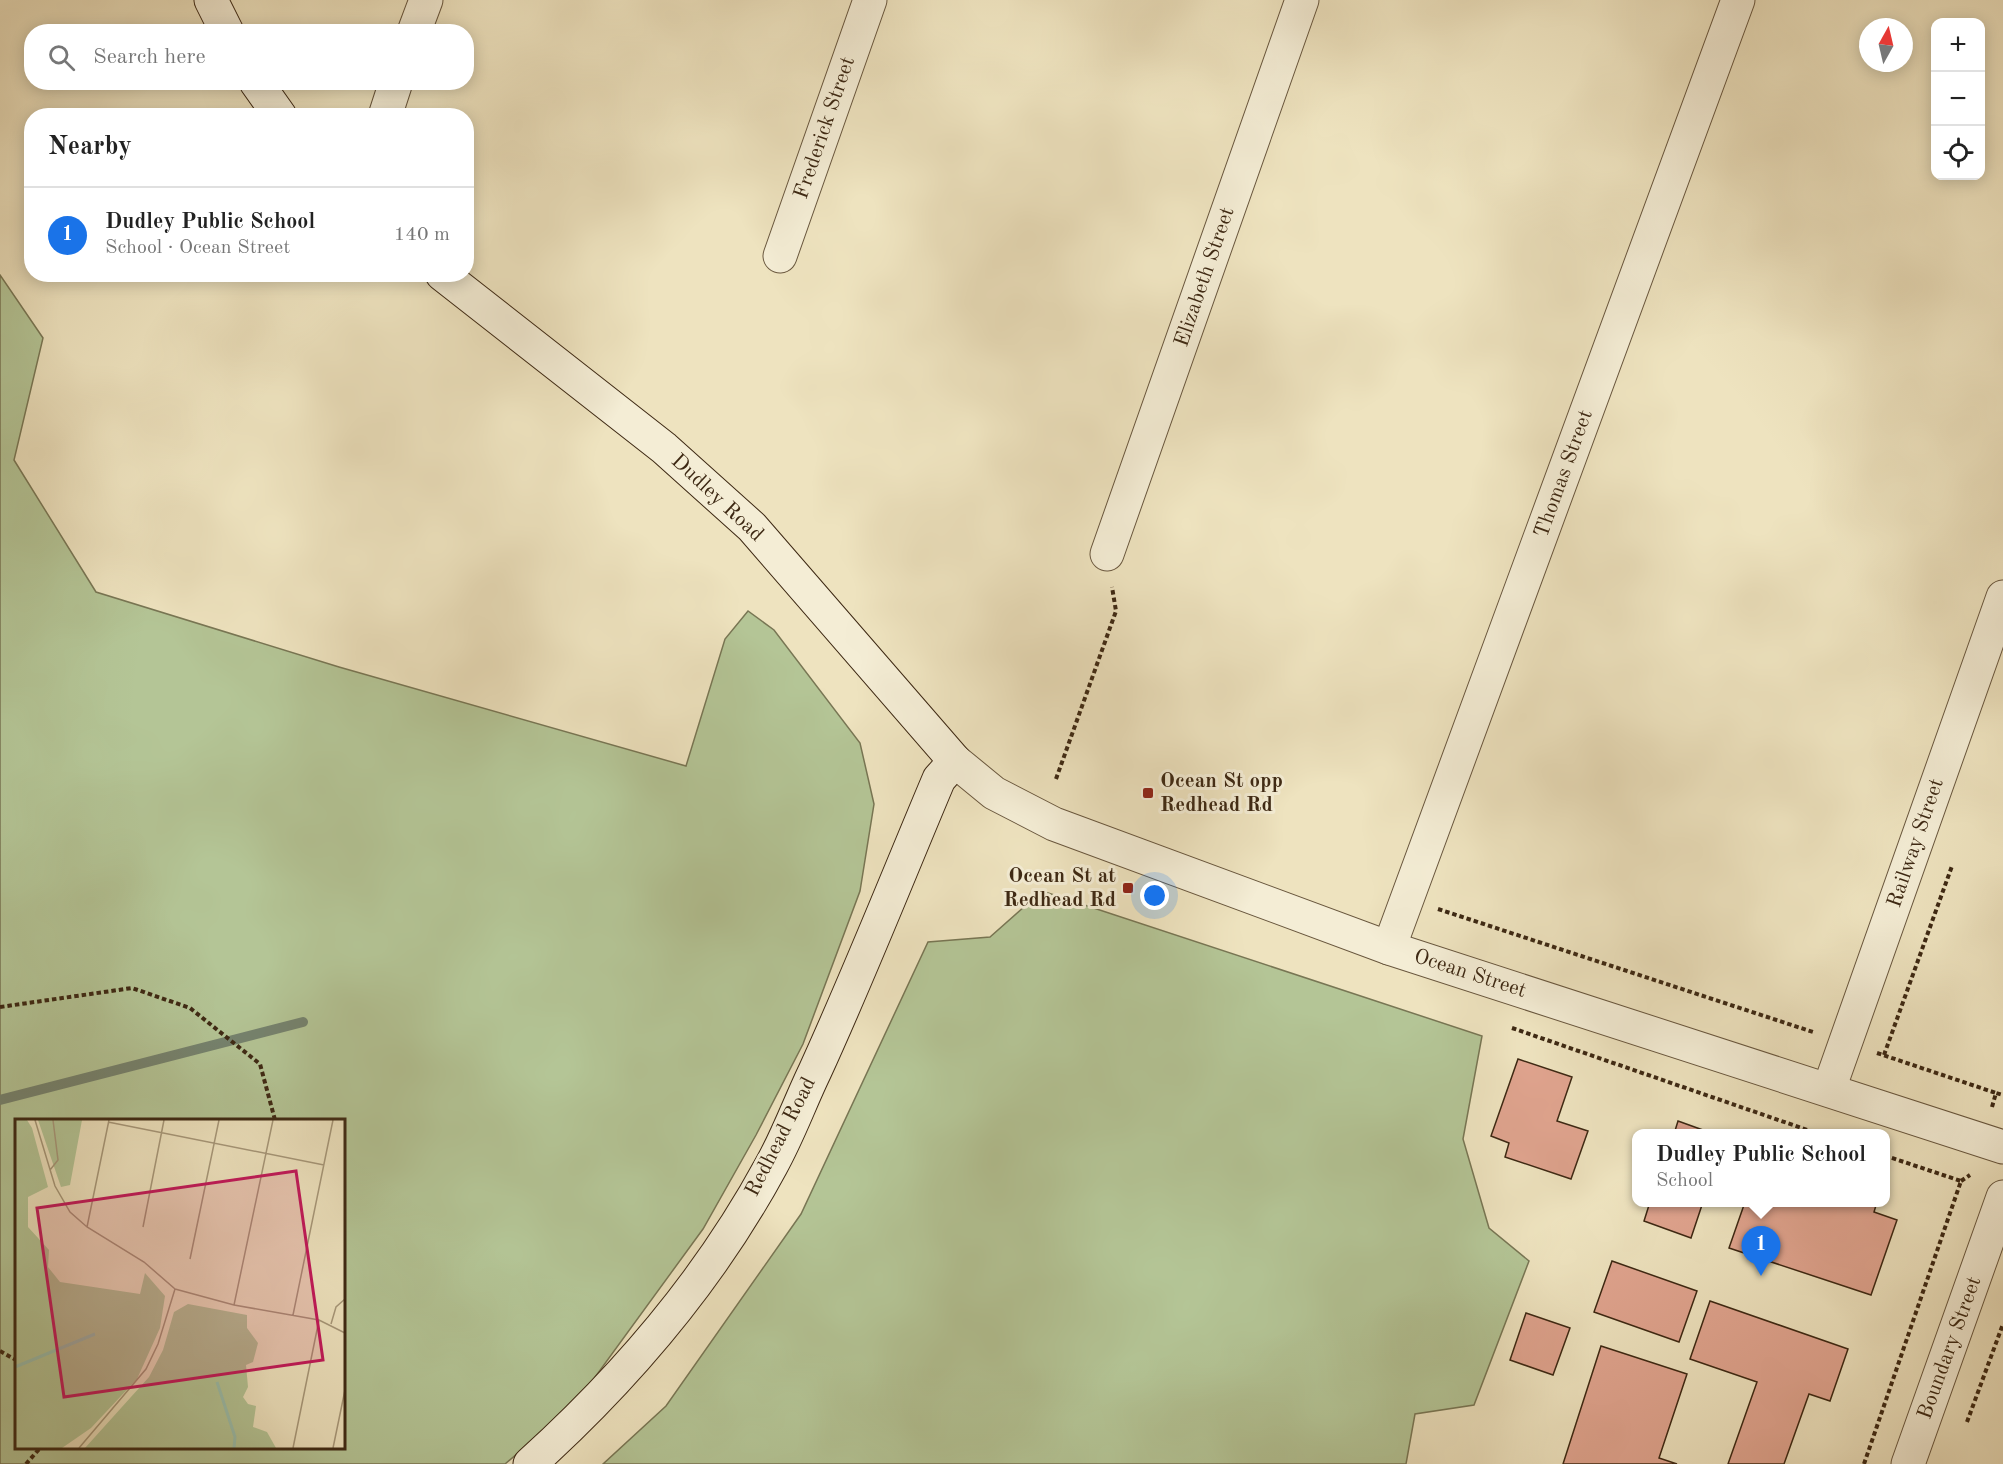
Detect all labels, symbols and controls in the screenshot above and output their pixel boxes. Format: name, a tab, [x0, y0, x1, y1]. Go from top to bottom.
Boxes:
north arrow	[1859, 18, 1913, 72]
map controls	[1931, 18, 1985, 180]
button: +	[1931, 18, 1985, 72]
search box	[24, 24, 474, 90]
icon: search	[45, 41, 78, 74]
text: Search here	[93, 46, 206, 68]
street label: Frederick Street	[791, 54, 859, 202]
button: −	[1931, 72, 1985, 126]
button: locate	[1931, 126, 1985, 180]
text: Nearby	[48, 134, 132, 160]
street label: Elizabeth Street	[1171, 204, 1239, 350]
text: Dudley Public School	[105, 211, 315, 233]
text: 1	[62, 225, 73, 245]
text: 140 m	[394, 225, 450, 245]
text: School · Ocean Street	[105, 238, 290, 258]
street label: Thomas Street	[1531, 407, 1597, 541]
street label: Dudley Road	[667, 450, 767, 546]
place label: Ocean St opp Redhead Rd	[1160, 771, 1283, 816]
street label: Railway Street	[1884, 776, 1948, 910]
marker: Ocean St opp Redhead Rd	[1141, 786, 1155, 800]
place label: Ocean St at Redhead Rd	[1003, 866, 1116, 911]
marker: Ocean St at Redhead Rd	[1121, 881, 1135, 895]
your location	[1140, 881, 1169, 910]
street label: Ocean Street	[1411, 946, 1529, 1002]
street label: Redhead Road	[742, 1074, 820, 1200]
inset map	[15, 1119, 345, 1449]
popup	[1632, 1129, 1890, 1207]
text: Dudley Public School	[1656, 1144, 1866, 1166]
text: School	[1656, 1171, 1713, 1191]
pin: 1	[1742, 1226, 1780, 1276]
street label: Boundary Street	[1914, 1274, 1986, 1422]

